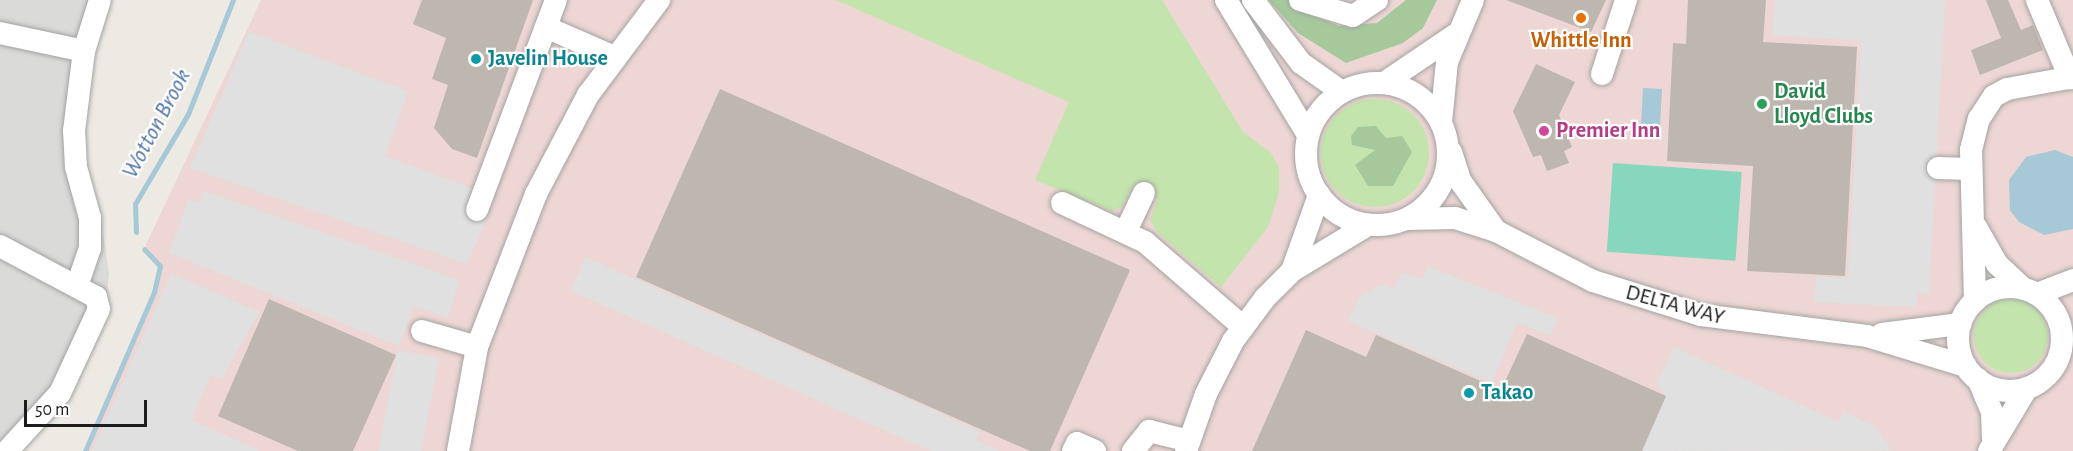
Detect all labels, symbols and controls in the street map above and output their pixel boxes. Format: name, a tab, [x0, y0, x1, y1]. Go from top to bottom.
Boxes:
marker: Whittle Inn	[1574, 11, 1588, 25]
place label: Whittle Inn	[1530, 28, 1632, 54]
place label: Javelin House	[488, 46, 608, 72]
marker: Javelin House	[469, 52, 483, 66]
water label: Wotton Brook	[116, 64, 198, 184]
place label: David Lloyd Clubs	[1774, 78, 1873, 130]
marker: David Lloyd Clubs	[1755, 97, 1769, 111]
place label: Premier Inn	[1556, 118, 1660, 144]
marker: Premier Inn	[1537, 124, 1551, 138]
street label: DELTA WAY	[1623, 279, 1727, 331]
place label: Takao	[1481, 380, 1533, 406]
marker: Takao	[1462, 386, 1476, 400]
scale bar	[27, 388, 150, 426]
text: 50 m	[35, 401, 69, 419]

